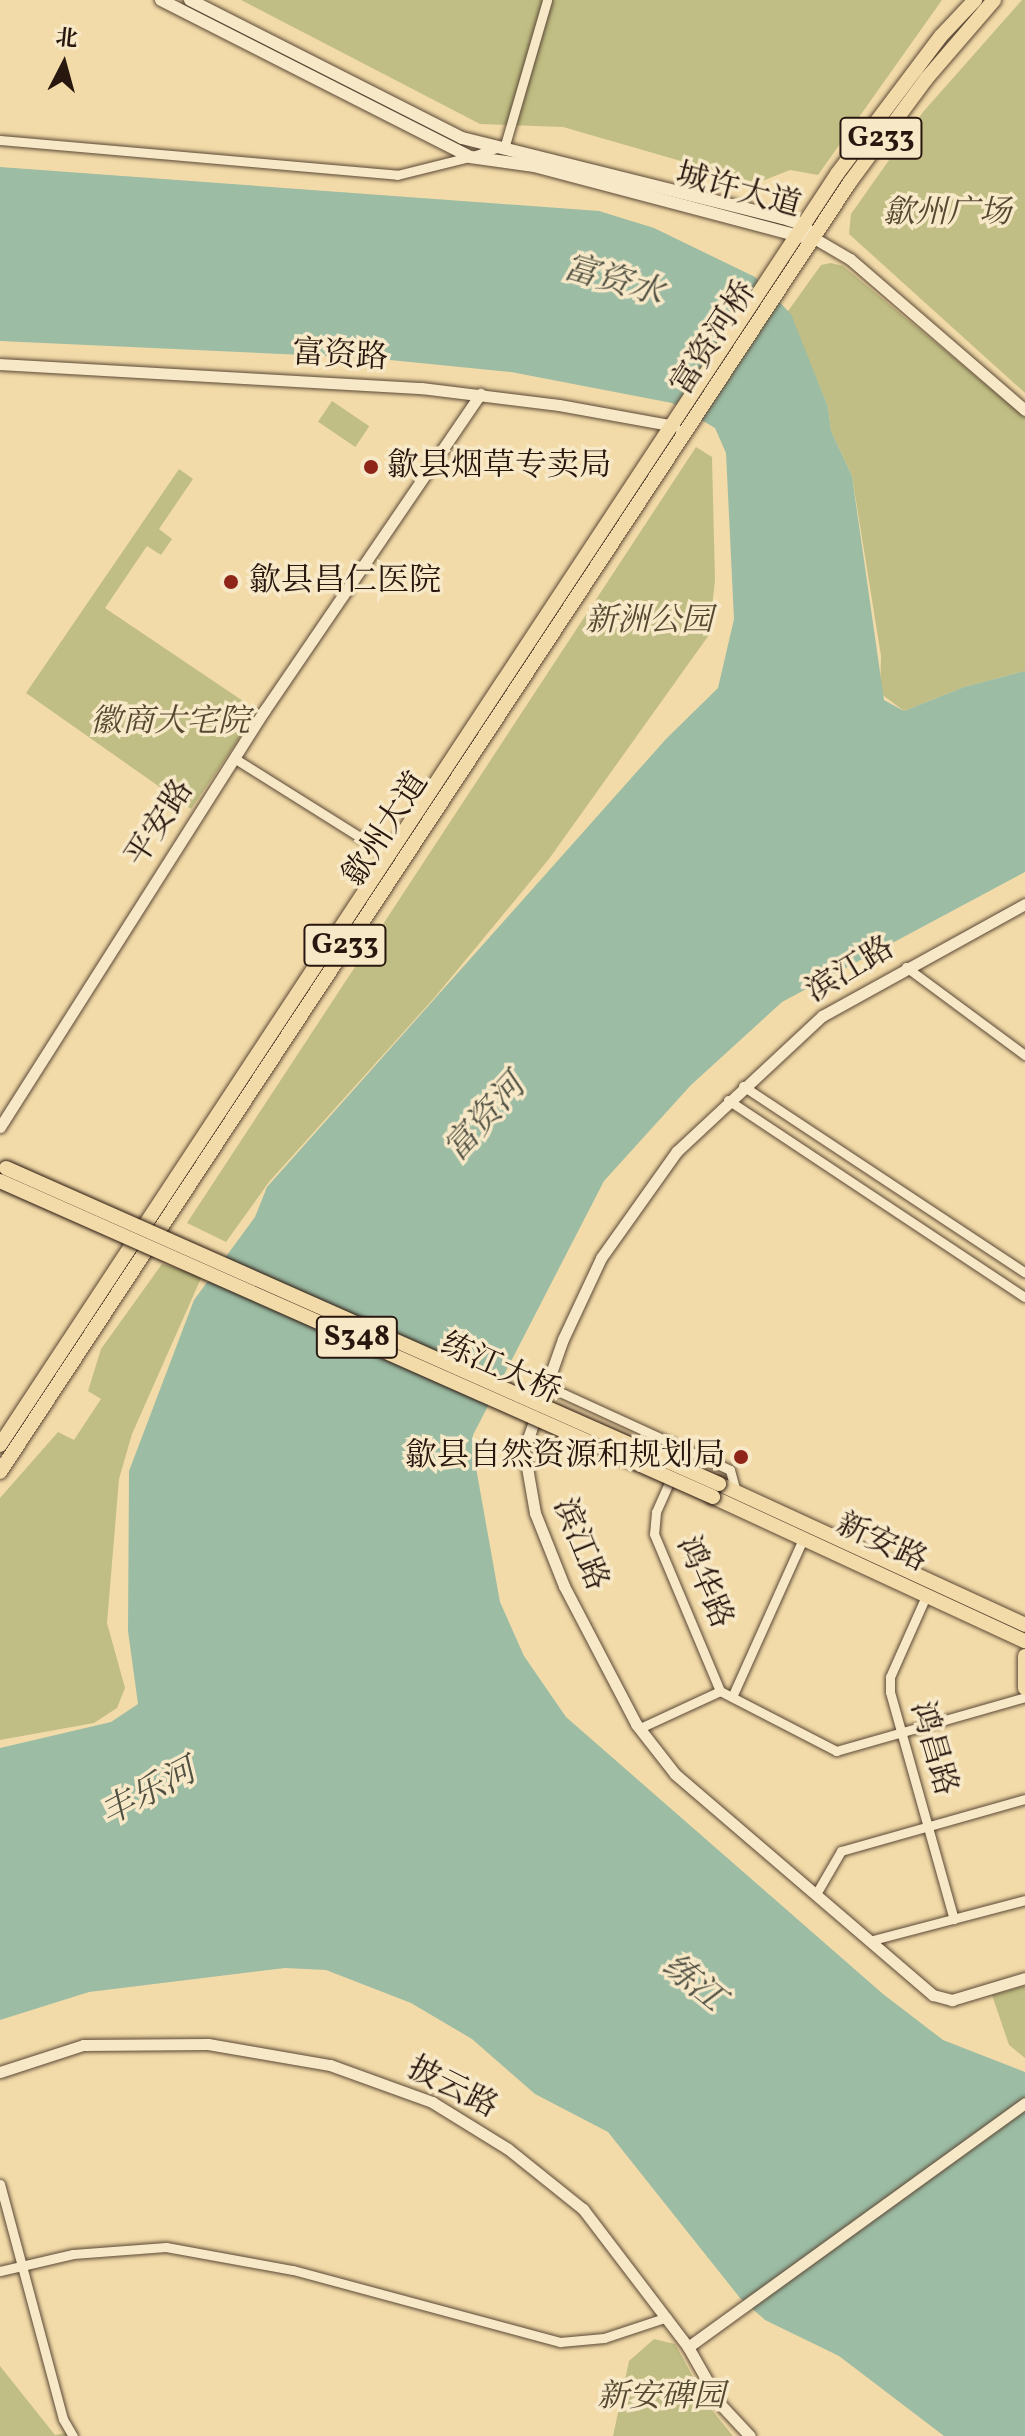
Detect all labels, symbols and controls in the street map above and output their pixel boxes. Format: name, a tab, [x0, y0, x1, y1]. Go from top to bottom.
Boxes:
text: 北	[54, 23, 79, 56]
north arrow	[24, 24, 104, 104]
road number: G233	[839, 112, 923, 164]
street label: 城许大道	[671, 157, 805, 227]
park label: 歙州广场	[883, 195, 1011, 233]
water label: 富资水	[558, 248, 668, 316]
street label: 富资河桥	[664, 275, 766, 403]
street label: 富资路	[291, 335, 389, 379]
place label: 歙县烟草专卖局	[387, 448, 611, 486]
marker: 歙县烟草专卖局	[362, 458, 380, 476]
place label: 歙县昌仁医院	[249, 563, 441, 601]
marker: 歙县昌仁医院	[220, 571, 242, 593]
park label: 新洲公园	[585, 603, 713, 641]
park label: 徽商大宅院	[90, 704, 250, 742]
street label: 歙州大道	[336, 766, 438, 894]
street label: 平安路	[119, 773, 203, 875]
road number: G233	[303, 919, 387, 971]
street label: 滨江路	[800, 930, 902, 1012]
water label: 富资河	[437, 1067, 535, 1171]
road number: S348	[315, 1311, 399, 1363]
street label: 练江大桥	[434, 1326, 566, 1414]
place label: 歙县自然资源和规划局	[405, 1438, 725, 1476]
marker: 歙县自然资源和规划局	[732, 1448, 750, 1466]
street label: 滨江路	[543, 1493, 615, 1597]
street label: 新安路	[829, 1506, 933, 1582]
street label: 鸿华路	[667, 1531, 739, 1635]
street label: 鸿昌路	[900, 1698, 964, 1800]
water label: 丰乐河	[94, 1752, 204, 1836]
water label: 练江	[653, 1947, 731, 2021]
street label: 披云路	[401, 2050, 503, 2128]
park label: 新安碑园	[597, 2379, 725, 2417]

